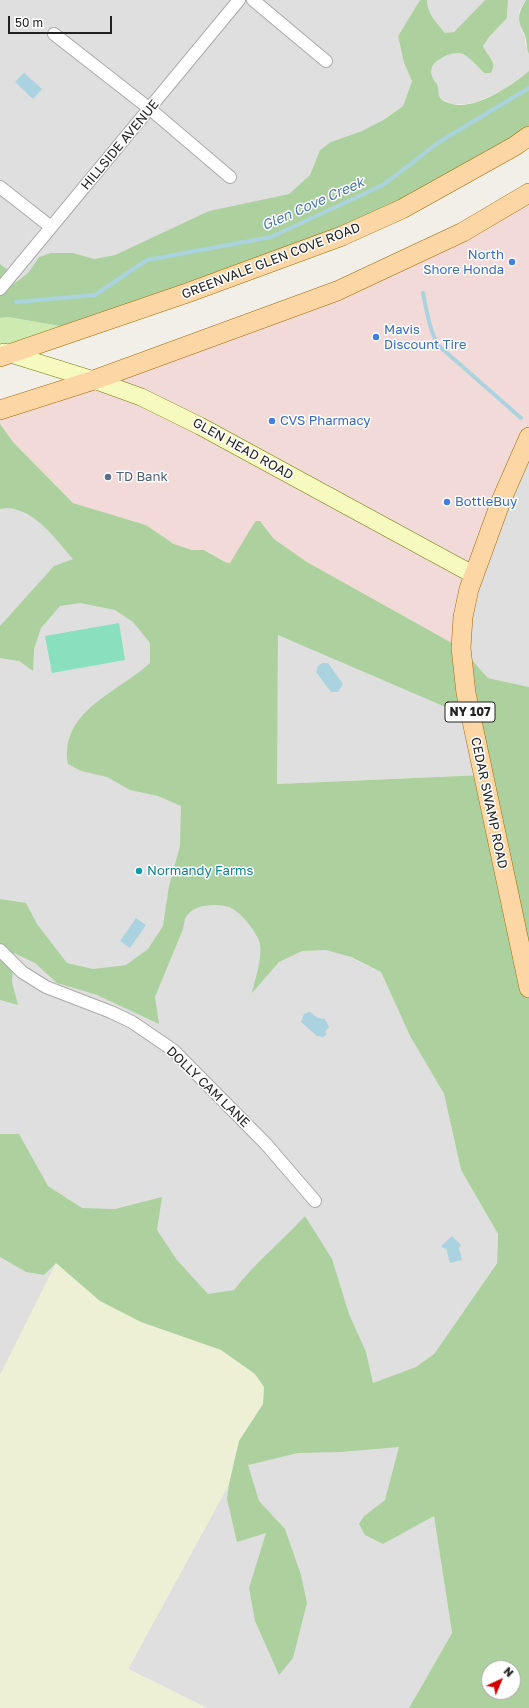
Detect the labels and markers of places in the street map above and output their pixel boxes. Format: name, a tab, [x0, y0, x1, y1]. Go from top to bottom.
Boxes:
place label: North Shore Honda	[423, 247, 504, 278]
marker: North Shore Honda	[507, 257, 517, 267]
place label: Mavis Discount Tire	[384, 322, 467, 353]
marker: Mavis Discount Tire	[371, 332, 381, 342]
place label: CVS Pharmacy	[280, 413, 371, 429]
marker: CVS Pharmacy	[267, 416, 277, 426]
place label: TD Bank	[116, 469, 168, 485]
marker: TD Bank	[103, 472, 113, 482]
place label: BottleBuy	[455, 494, 517, 510]
marker: BottleBuy	[442, 497, 452, 507]
place label: Normandy Farms	[147, 863, 253, 879]
marker: Normandy Farms	[134, 866, 144, 876]

